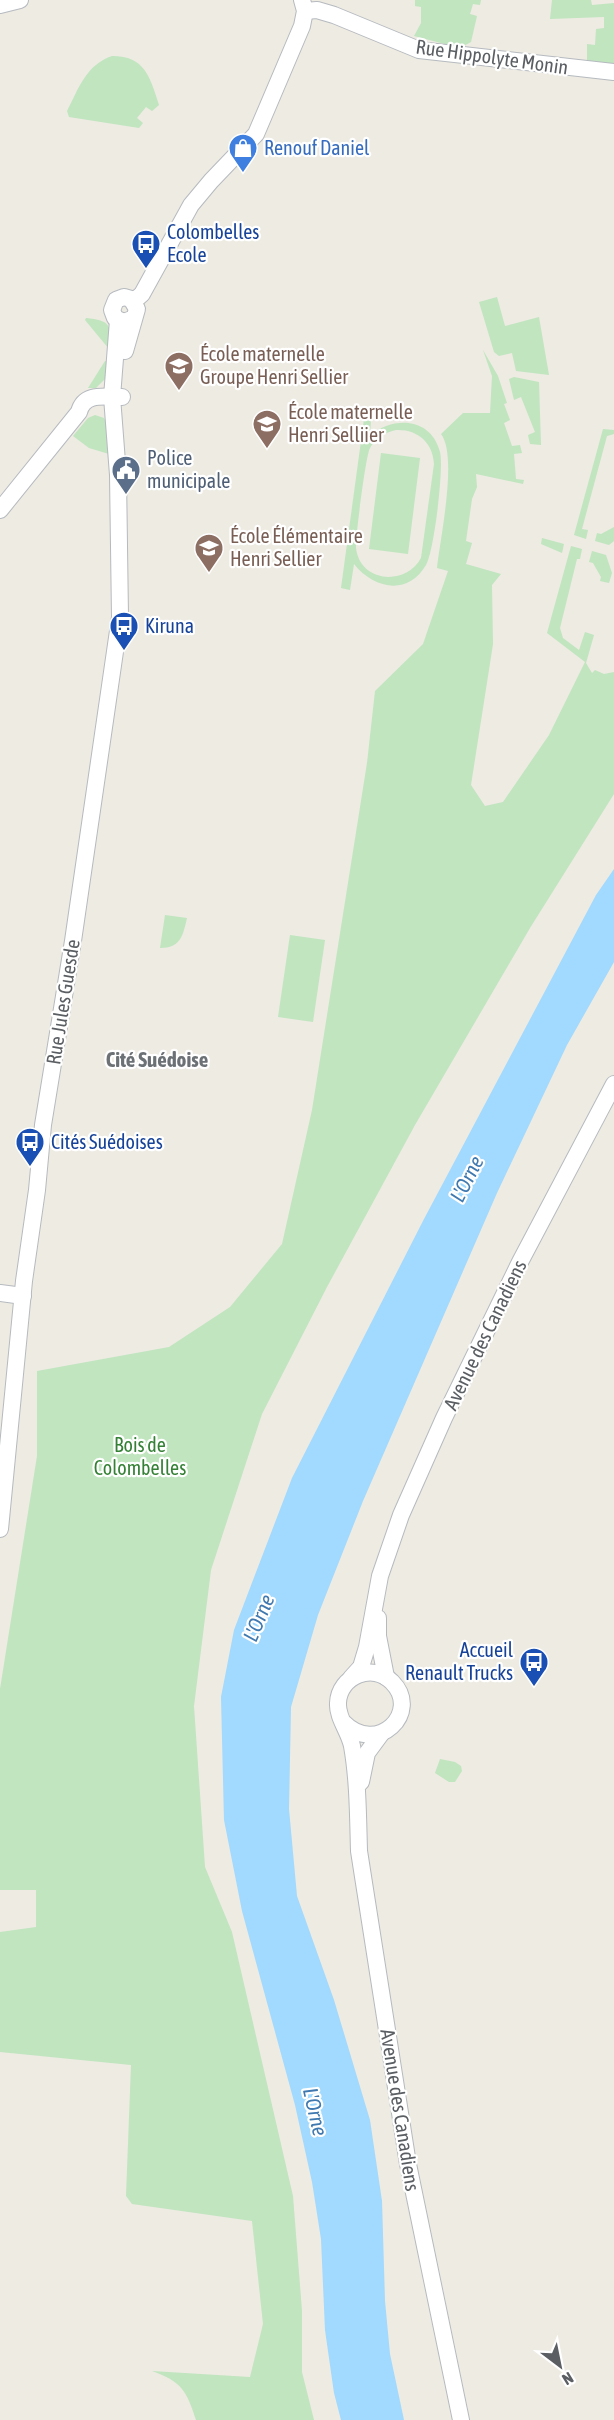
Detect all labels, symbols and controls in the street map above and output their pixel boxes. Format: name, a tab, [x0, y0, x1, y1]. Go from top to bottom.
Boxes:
street label: Rue Hippolyte Monin	[414, 34, 570, 79]
shop icon: Renouf Daniel	[227, 132, 259, 174]
place label: Renouf Daniel	[264, 136, 370, 159]
place label: Colombelles Ecole	[167, 220, 259, 266]
bus stop icon: Colombelles Ecole	[130, 228, 162, 270]
place label: École maternelle Groupe Henri Sellier	[200, 342, 349, 388]
school or university icon: École maternelle Groupe Henri Sellier	[163, 350, 195, 392]
place label: École maternelle Henri Selliier	[288, 400, 413, 446]
school or university icon: École maternelle Henri Selliier	[251, 408, 283, 450]
place label: Police municipale	[147, 446, 230, 492]
public building icon: Police municipale	[110, 454, 142, 496]
place label: École Élémentaire Henri Sellier	[230, 524, 363, 570]
school or university icon: École Élémentaire Henri Sellier	[193, 532, 225, 574]
bus stop icon: Kiruna	[108, 610, 140, 652]
place label: Kiruna	[145, 614, 194, 637]
street label: Rue Jules Guesde	[41, 938, 84, 1066]
district label: Cité Suédoise	[106, 1047, 208, 1071]
bus stop icon: Cités Suédoises	[14, 1126, 46, 1168]
place label: Cités Suédoises	[51, 1130, 163, 1153]
water label: L'Orne	[444, 1151, 488, 1206]
street label: Avenue des Canadiens	[438, 1256, 531, 1413]
park label: Bois de Colombelles	[94, 1433, 186, 1479]
water label: L'Orne	[238, 1591, 279, 1645]
place label: Accueil Renault Trucks	[405, 1638, 514, 1684]
bus stop icon: Accueil Renault Trucks	[518, 1646, 550, 1688]
street label: Avenue des Canadiens	[376, 2027, 425, 2193]
water label: L'Orne	[299, 2085, 333, 2138]
north arrow	[530, 2336, 590, 2396]
text: N	[559, 2369, 577, 2389]

